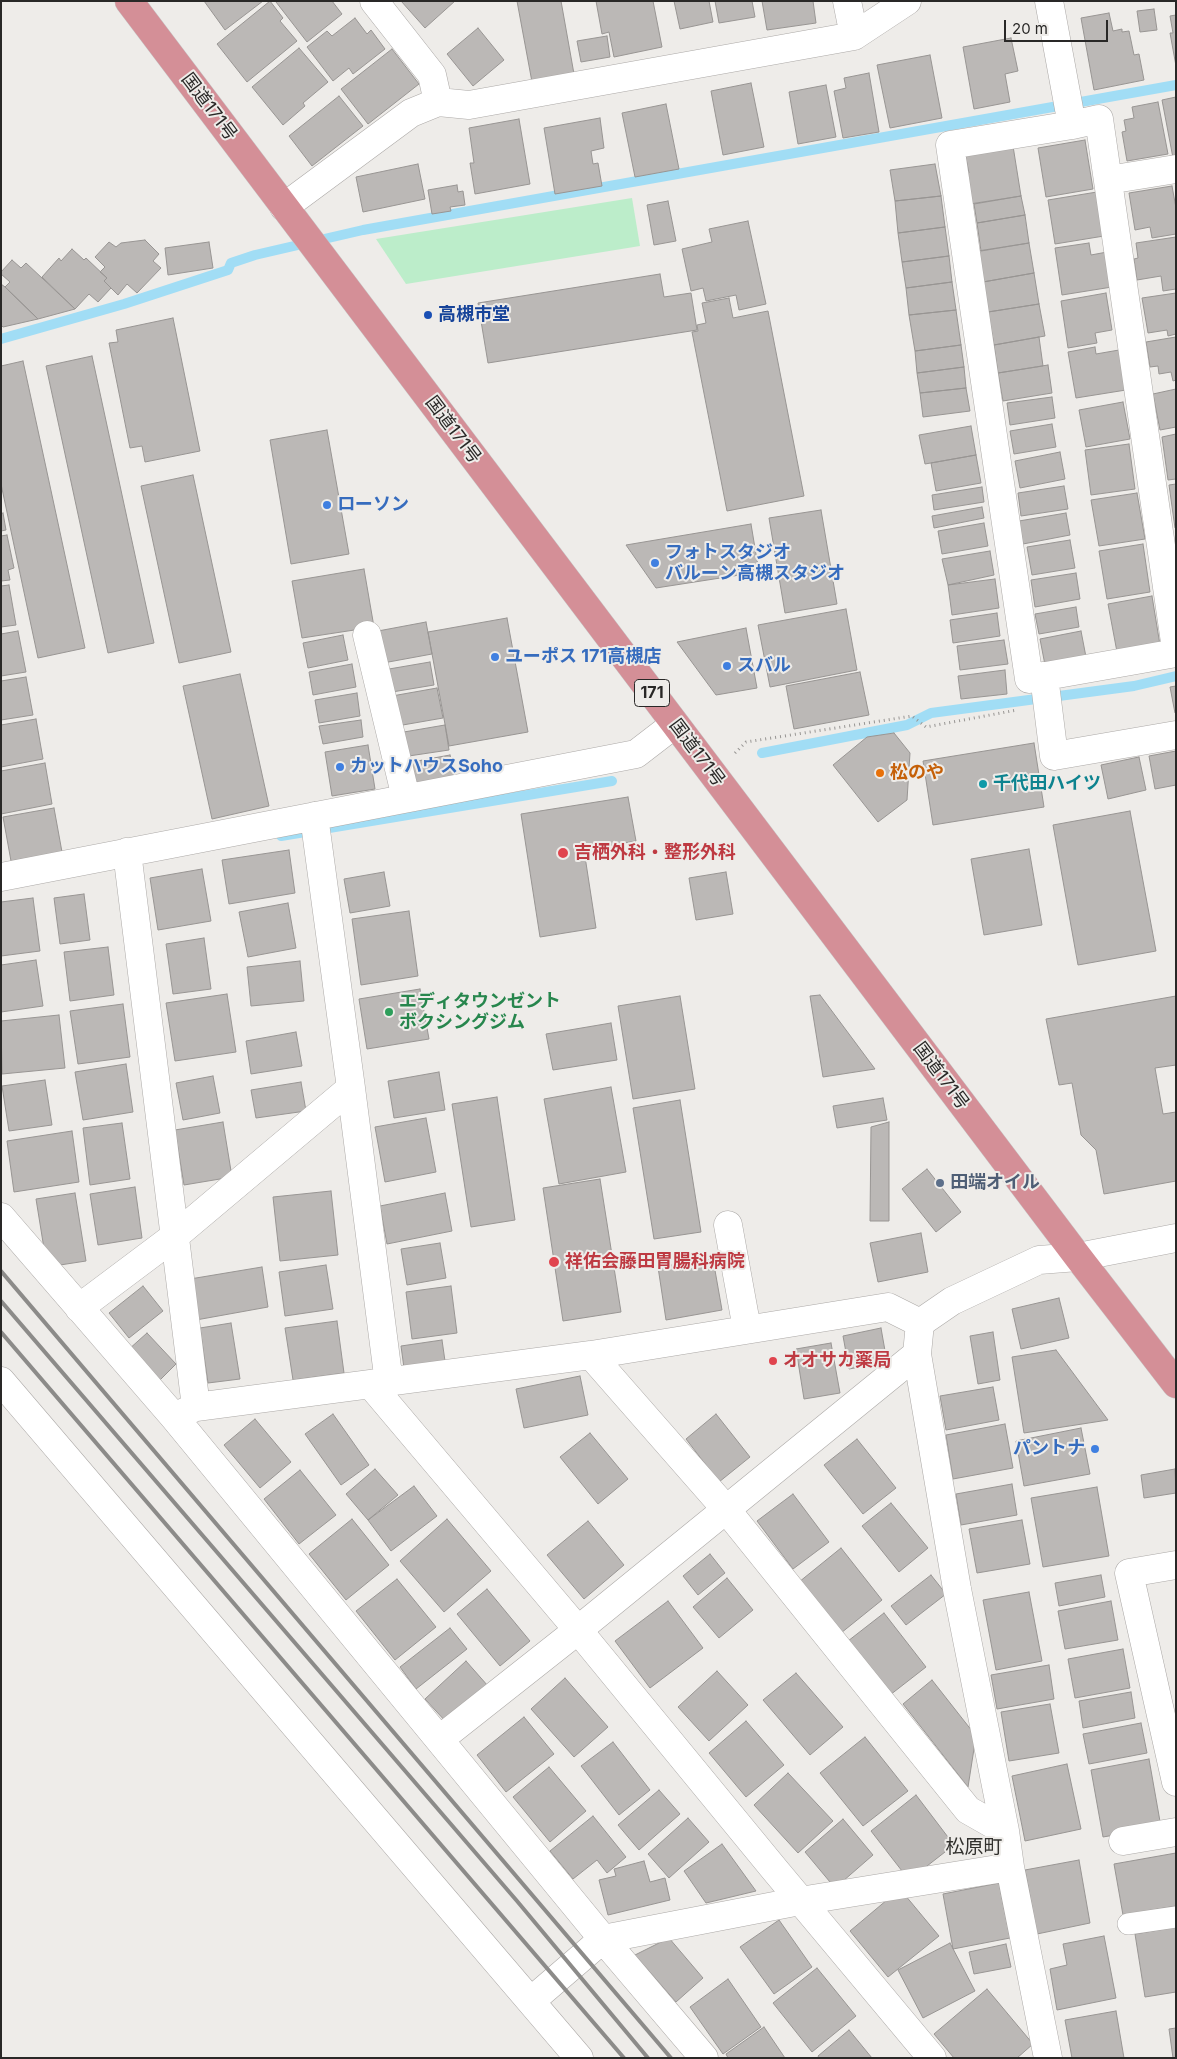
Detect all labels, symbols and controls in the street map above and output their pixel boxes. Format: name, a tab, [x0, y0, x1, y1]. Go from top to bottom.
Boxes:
scale bar	[1007, 10, 1111, 42]
text: 20 m	[1012, 19, 1048, 38]
street label: 国道171号	[177, 69, 241, 145]
place label: 高槻市堂	[438, 304, 510, 326]
marker: 高槻市堂	[422, 309, 434, 321]
street label: 国道171号	[421, 392, 485, 468]
place label: ローソン	[337, 494, 409, 516]
marker: ローソン	[321, 499, 333, 511]
place label: フォトスタジオ バルーン高槻スタジオ	[665, 542, 845, 584]
marker: フォトスタジオ バルーン高槻スタジオ	[649, 557, 661, 569]
place label: ユーポス 171高槻店	[505, 646, 661, 668]
marker: ユーポス 171高槻店	[489, 651, 501, 663]
place label: スバル	[737, 655, 791, 677]
marker: スバル	[721, 660, 733, 672]
road number: 171	[634, 680, 670, 706]
street label: 国道171号	[665, 715, 729, 791]
place label: カットハウスSoho	[350, 756, 503, 778]
marker: カットハウスSoho	[334, 761, 346, 773]
place label: 松のや	[890, 762, 944, 784]
marker: 松のや	[874, 767, 886, 779]
place label: 千代田ハイツ	[993, 773, 1101, 795]
marker: 千代田ハイツ	[977, 778, 989, 790]
place label: 吉栖外科・整形外科	[574, 842, 736, 864]
marker: 吉栖外科・整形外科	[556, 846, 570, 860]
place label: エディタウンゼント ボクシングジム	[399, 991, 561, 1034]
marker: エディタウンゼント ボクシングジム	[383, 1006, 395, 1018]
street label: 国道171号	[909, 1038, 973, 1114]
place label: 田端オイル	[950, 1172, 1040, 1194]
marker: 田端オイル	[934, 1177, 946, 1189]
place label: 祥佑会藤田胃腸科病院	[565, 1251, 745, 1273]
marker: 祥佑会藤田胃腸科病院	[547, 1255, 561, 1269]
place label: オオサカ薬局	[783, 1350, 891, 1372]
marker: オオサカ薬局	[767, 1355, 779, 1367]
place label: パントナ	[1013, 1438, 1085, 1460]
marker: パントナ	[1089, 1443, 1101, 1455]
district label: 松原町	[946, 1836, 1002, 1858]

